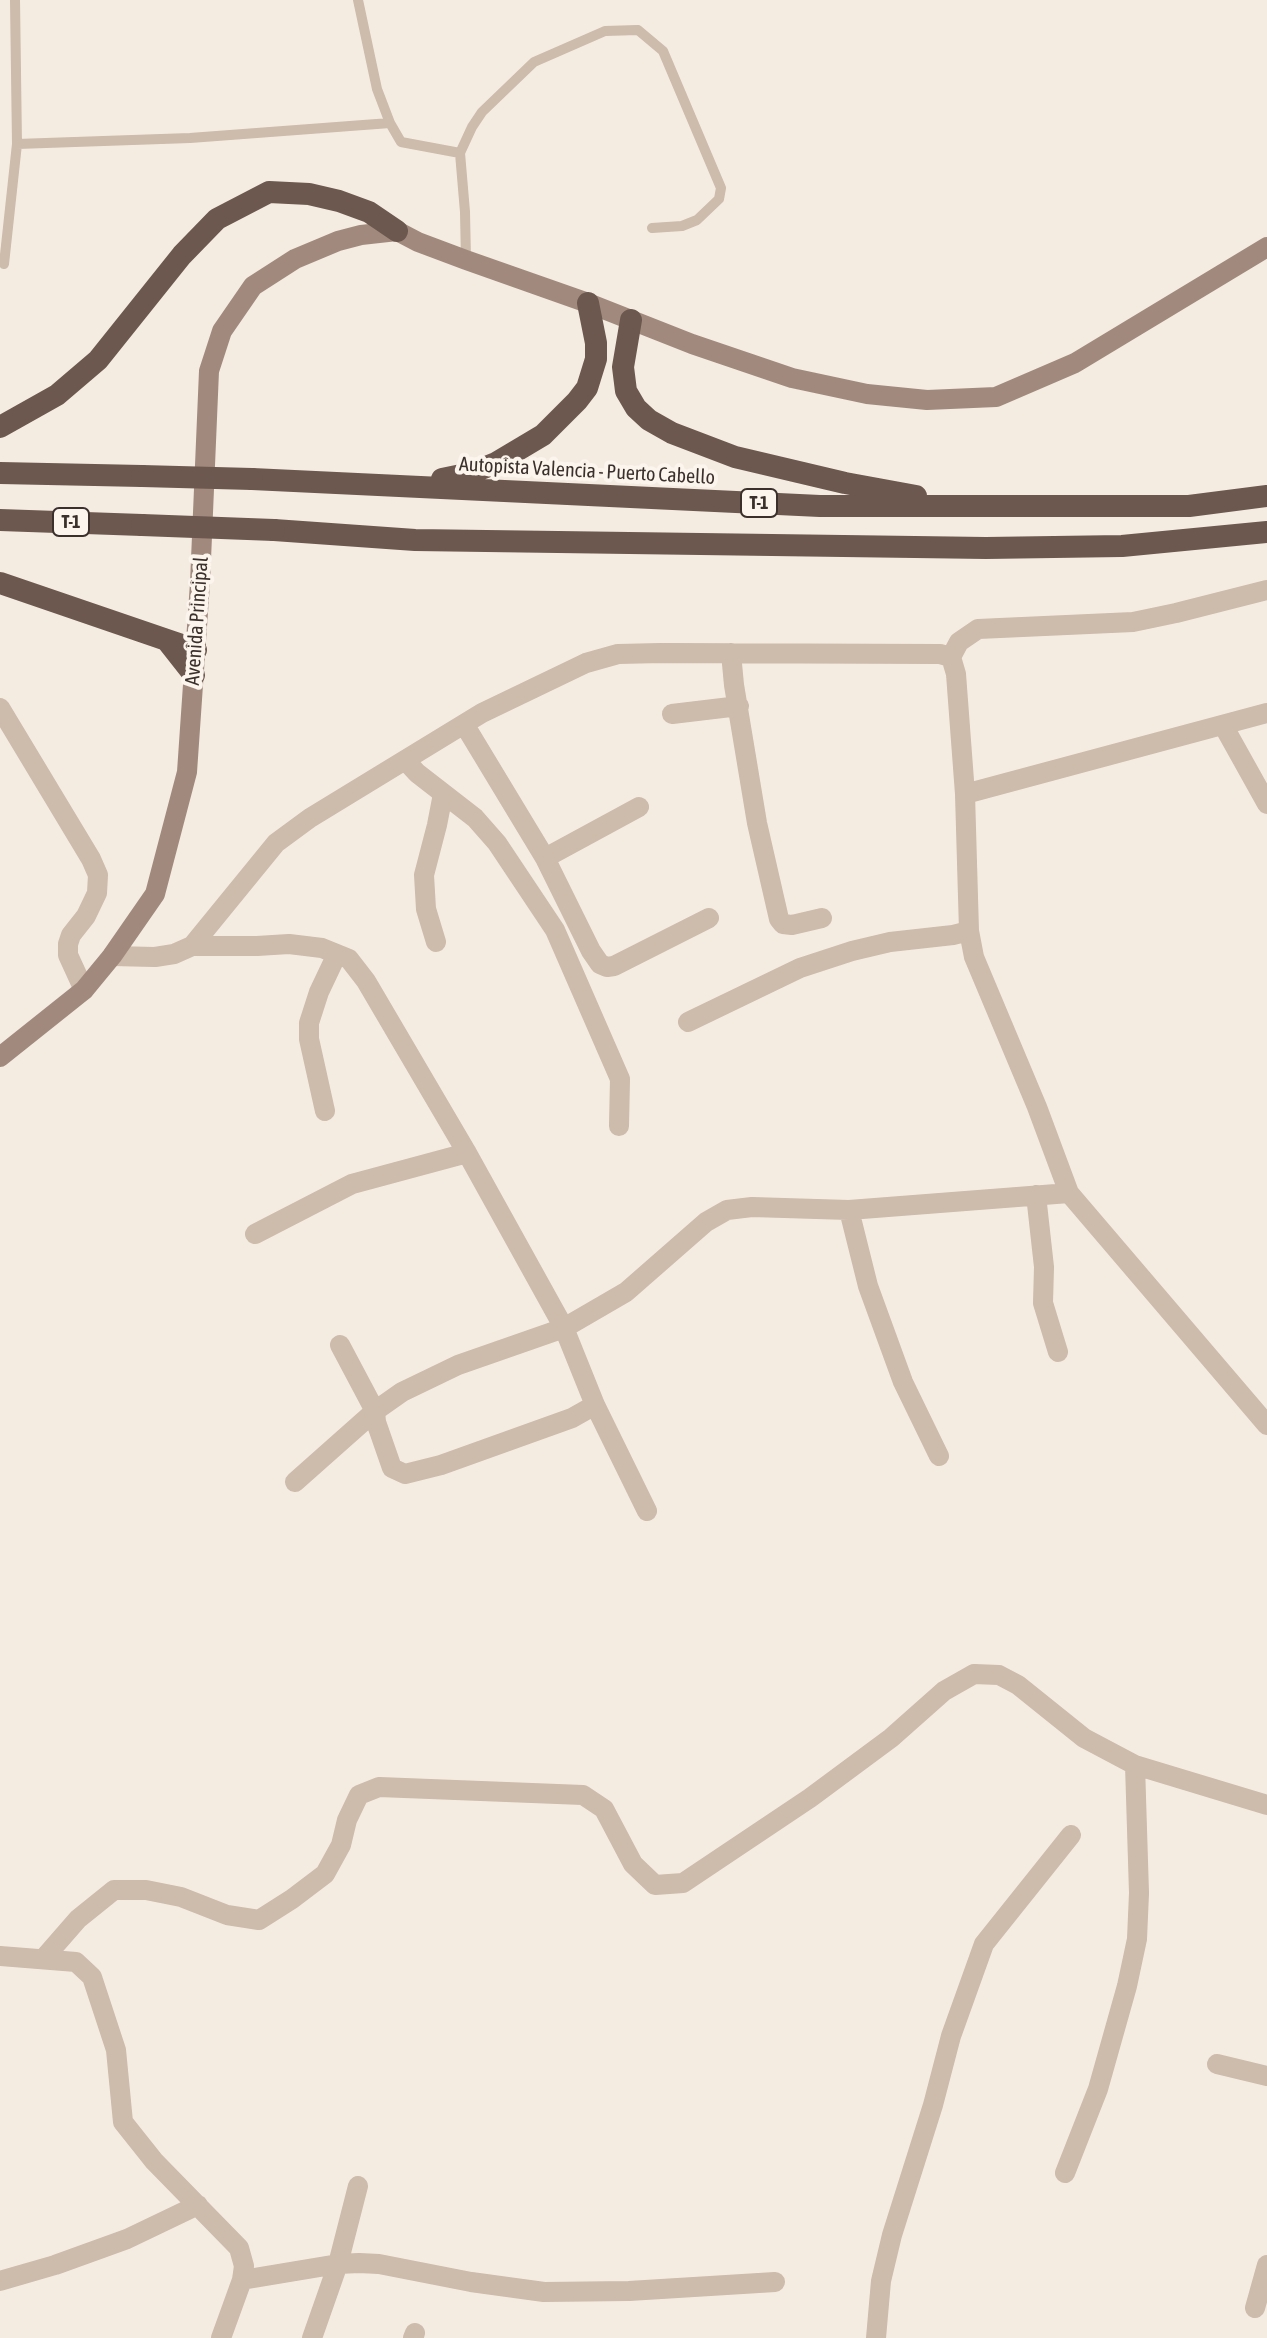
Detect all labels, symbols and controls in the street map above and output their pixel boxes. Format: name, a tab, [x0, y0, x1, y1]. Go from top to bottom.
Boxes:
street label: Autopista Valencia - Puerto Cabello	[458, 452, 716, 490]
road number: T-1	[741, 489, 777, 517]
road number: T-1	[53, 508, 89, 536]
street label: Avenida Principal	[181, 556, 213, 686]

